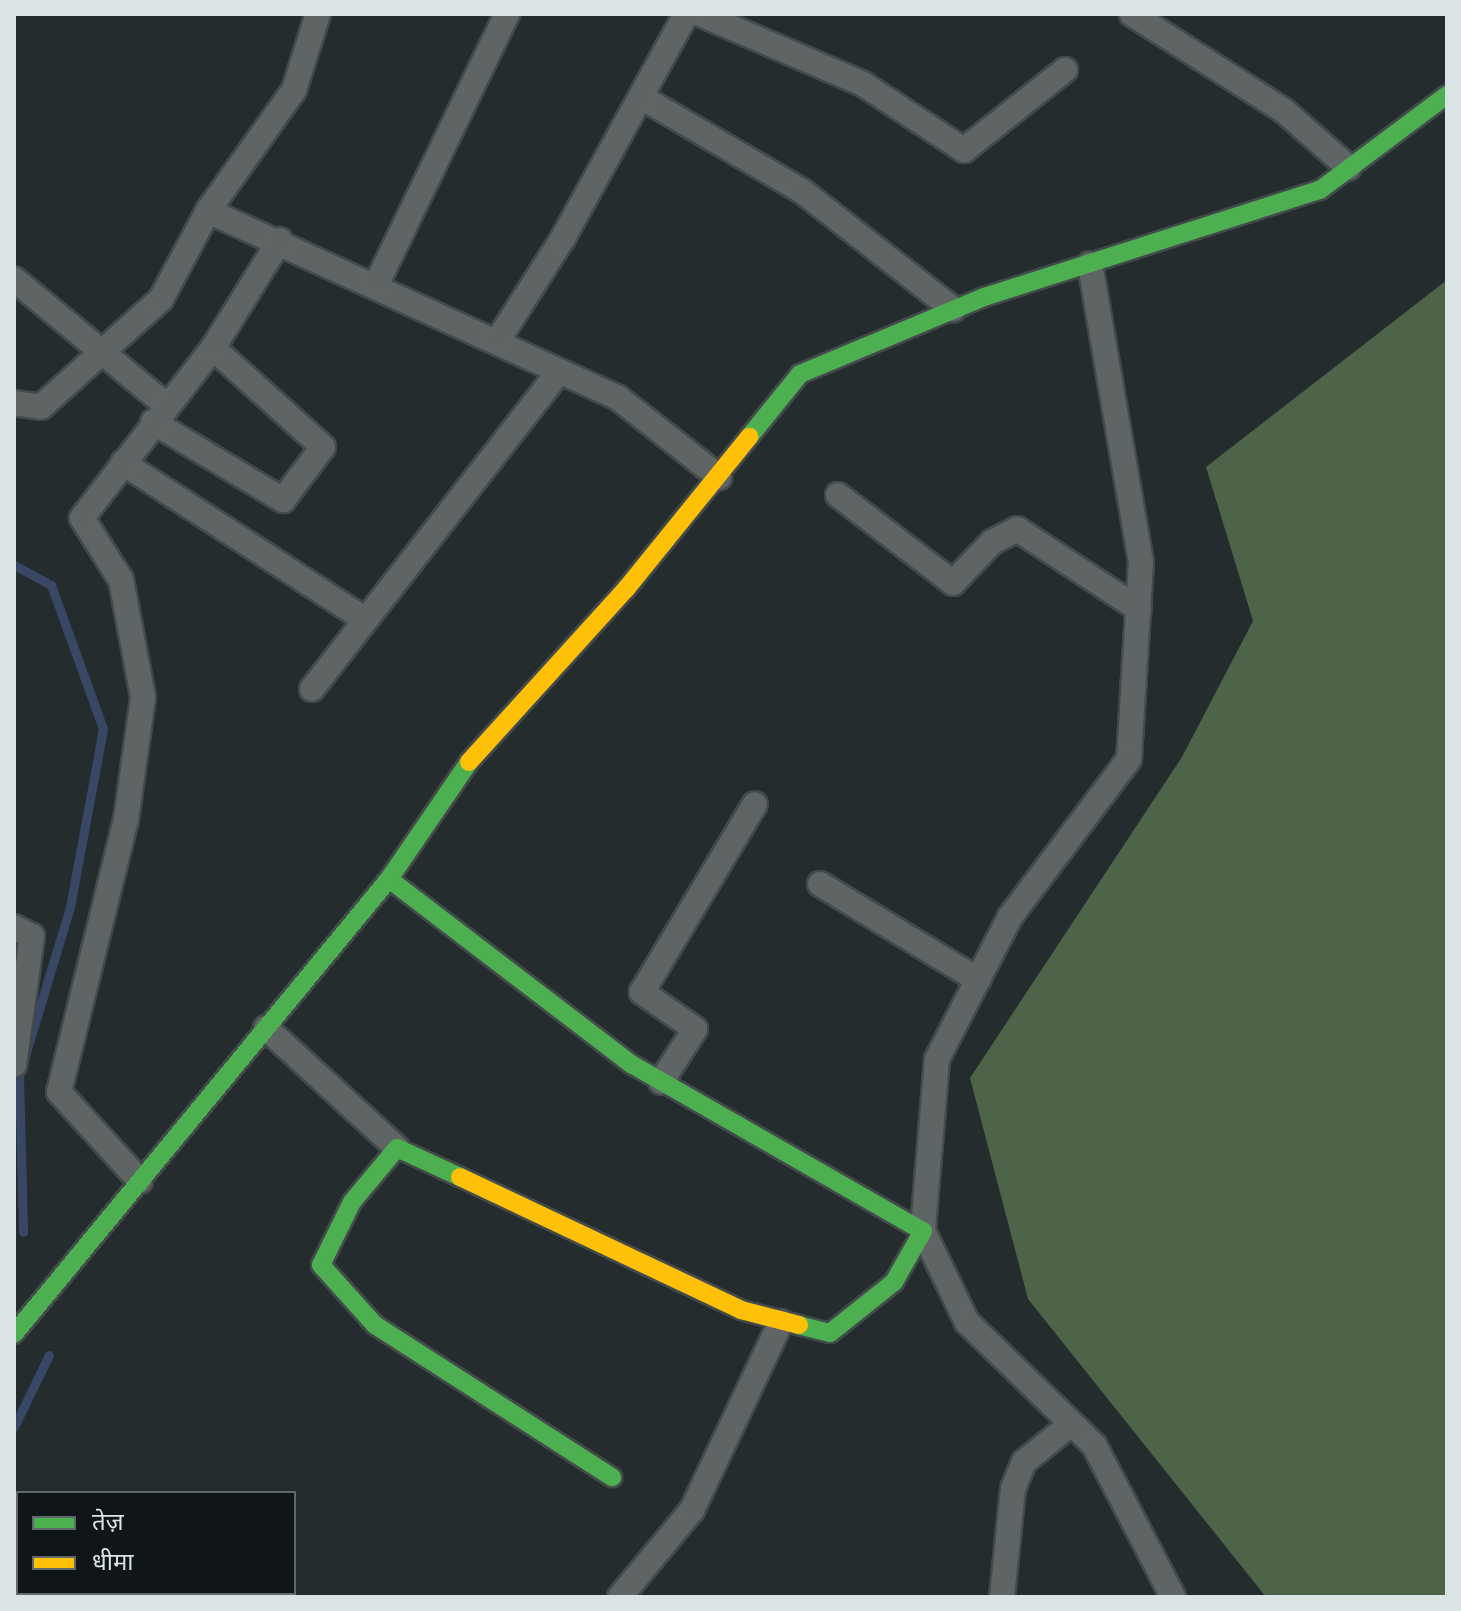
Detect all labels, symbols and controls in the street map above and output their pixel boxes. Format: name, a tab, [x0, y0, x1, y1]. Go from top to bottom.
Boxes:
legend	[16, 1491, 296, 1595]
text: तेज़	[92, 1506, 124, 1535]
text: धीमा	[92, 1546, 134, 1575]

